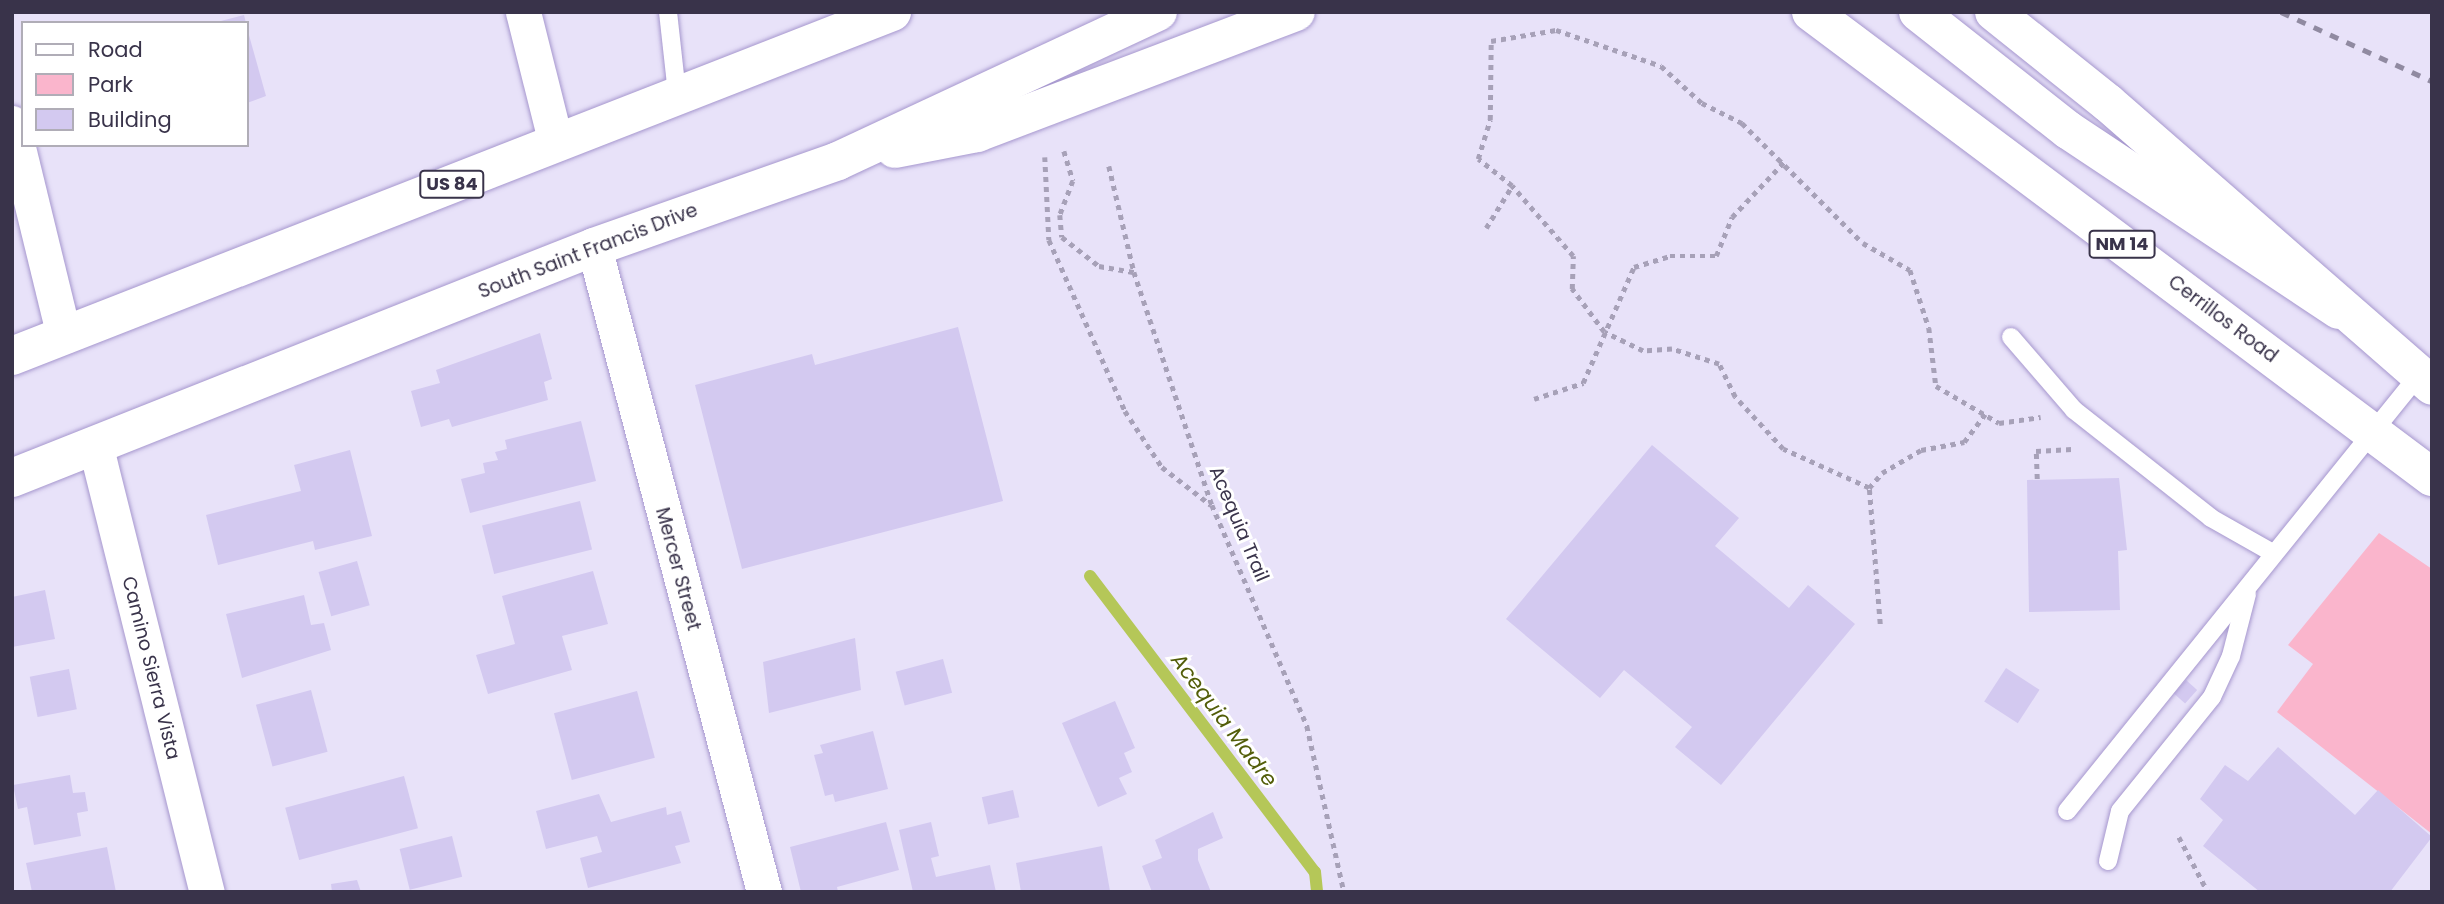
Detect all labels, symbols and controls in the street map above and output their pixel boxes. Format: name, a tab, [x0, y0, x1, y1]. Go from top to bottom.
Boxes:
legend	[21, 21, 248, 147]
text: Road	[88, 35, 143, 64]
text: Park	[88, 70, 133, 99]
text: Building	[88, 105, 172, 134]
road number: US 84	[419, 169, 485, 198]
street label: South Saint Francis Drive	[475, 199, 701, 303]
road number: NM 14	[2087, 230, 2157, 258]
street label: Cerrillos Road	[2164, 270, 2282, 368]
street label: Acequia Trail	[1204, 463, 1274, 585]
street label: Mercer Street	[651, 505, 705, 633]
street label: Camino Sierra Vista	[117, 574, 185, 762]
water label: Acequia Madre	[1166, 648, 1282, 792]

